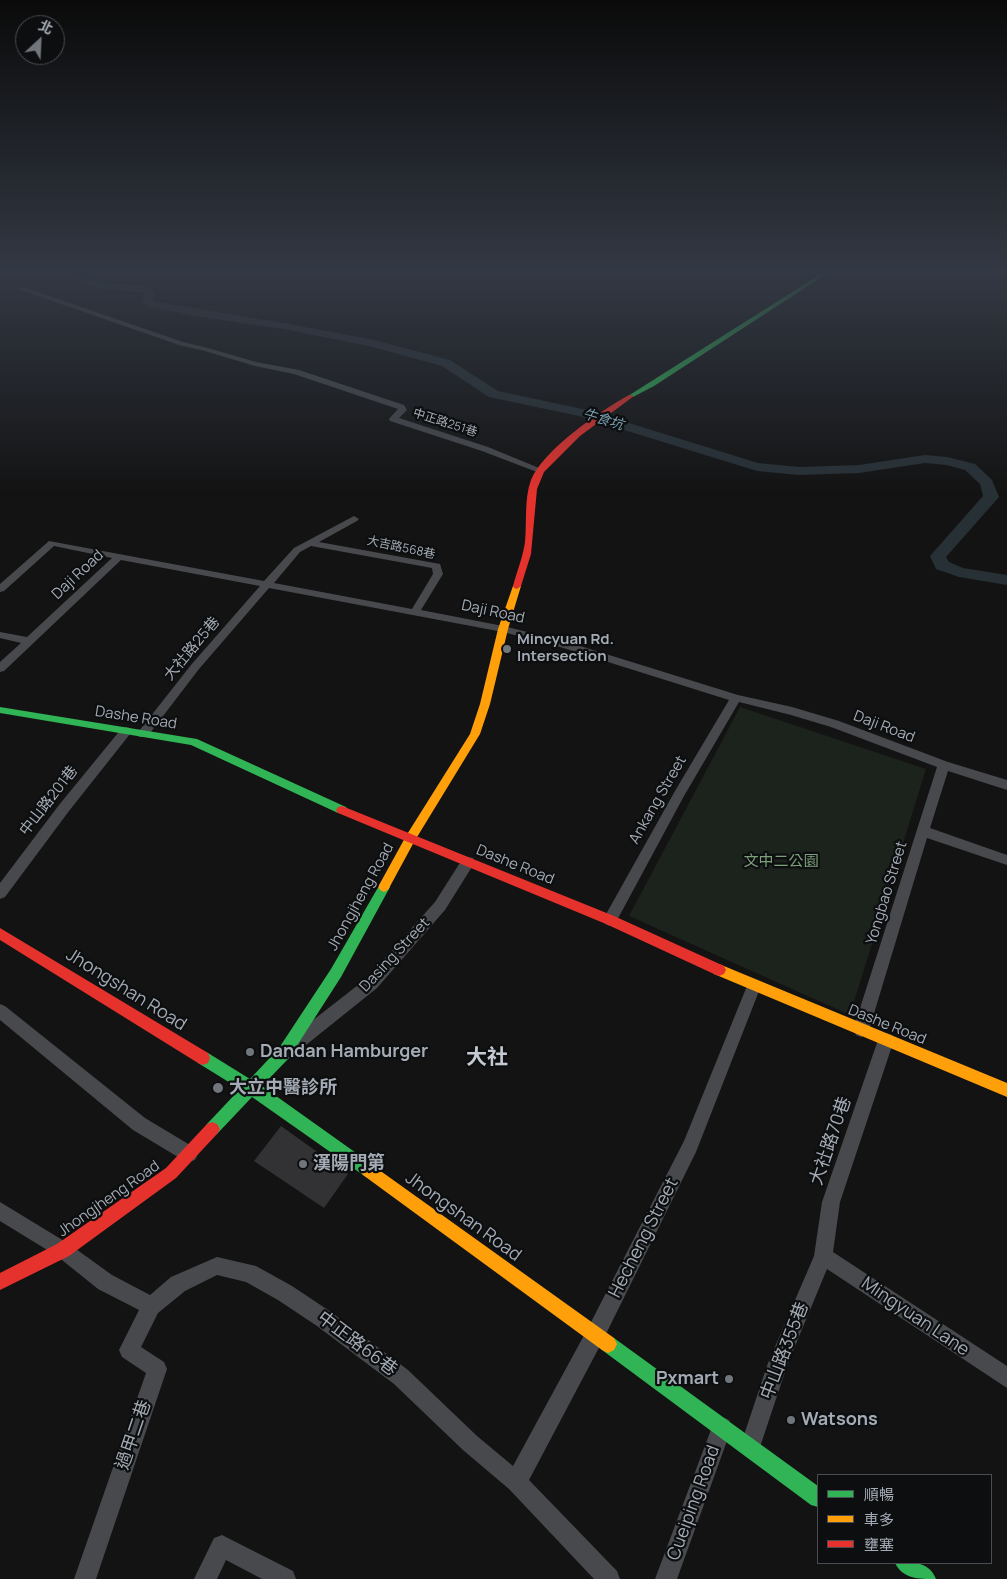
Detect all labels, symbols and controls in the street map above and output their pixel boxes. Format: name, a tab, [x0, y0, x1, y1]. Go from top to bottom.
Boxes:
north arrow	[15, 15, 65, 65]
text: 北	[36, 15, 56, 38]
street label: 中正路251巷	[411, 406, 479, 440]
water label: 牛食坑	[580, 406, 626, 434]
street label: 大吉路568巷	[366, 534, 436, 562]
street label: Daji Road	[48, 547, 108, 603]
street label: Daji Road	[460, 597, 526, 627]
street label: 大社路25巷	[160, 614, 224, 684]
place label: Mincyuan Rd. Intersection	[517, 631, 614, 666]
marker: Mincyuan Rd. Intersection	[501, 643, 513, 655]
street label: Dashe Road	[94, 703, 178, 733]
street label: Daji Road	[851, 707, 917, 747]
street label: Ankang Street	[625, 753, 691, 847]
street label: 中山路201巷	[16, 763, 82, 839]
street label: Yongbao Street	[863, 839, 911, 947]
street label: Jhongjheng Road	[324, 840, 398, 954]
street label: Dashe Road	[473, 841, 557, 889]
park label: 文中二公園	[744, 853, 818, 871]
street label: Dasing Street	[356, 914, 434, 996]
street label: Jhongshan Road	[62, 944, 190, 1036]
street label: Dashe Road	[845, 1001, 929, 1049]
place label: Dandan Hamburger	[260, 1041, 428, 1063]
district label: 大社	[466, 1045, 508, 1071]
marker: Dandan Hamburger	[244, 1046, 256, 1058]
place label: 大立中醫診所	[229, 1077, 337, 1099]
marker: 大立中醫診所	[211, 1081, 225, 1095]
street label: 大社路70巷	[806, 1094, 856, 1188]
place label: 漢陽門第	[313, 1153, 385, 1175]
street label: Jhongjheng Road	[55, 1157, 163, 1241]
marker: 漢陽門第	[297, 1158, 309, 1170]
street label: Jhongshan Road	[401, 1168, 525, 1266]
street label: Hecheng Street	[605, 1174, 683, 1302]
street label: Mingyuan Lane	[857, 1273, 973, 1361]
street label: 中山路355巷	[757, 1299, 813, 1403]
street label: 中正路66巷	[313, 1307, 401, 1381]
place label: Pxmart	[656, 1368, 719, 1390]
marker: Pxmart	[723, 1373, 735, 1385]
street label: 過甲二巷	[112, 1397, 156, 1473]
place label: Watsons	[801, 1409, 878, 1431]
marker: Watsons	[785, 1414, 797, 1426]
street label: Cueiping Road	[663, 1443, 725, 1563]
legend	[817, 1474, 992, 1564]
text: 順暢	[864, 1484, 894, 1505]
text: 車多	[864, 1509, 894, 1530]
text: 壅塞	[864, 1534, 894, 1555]

